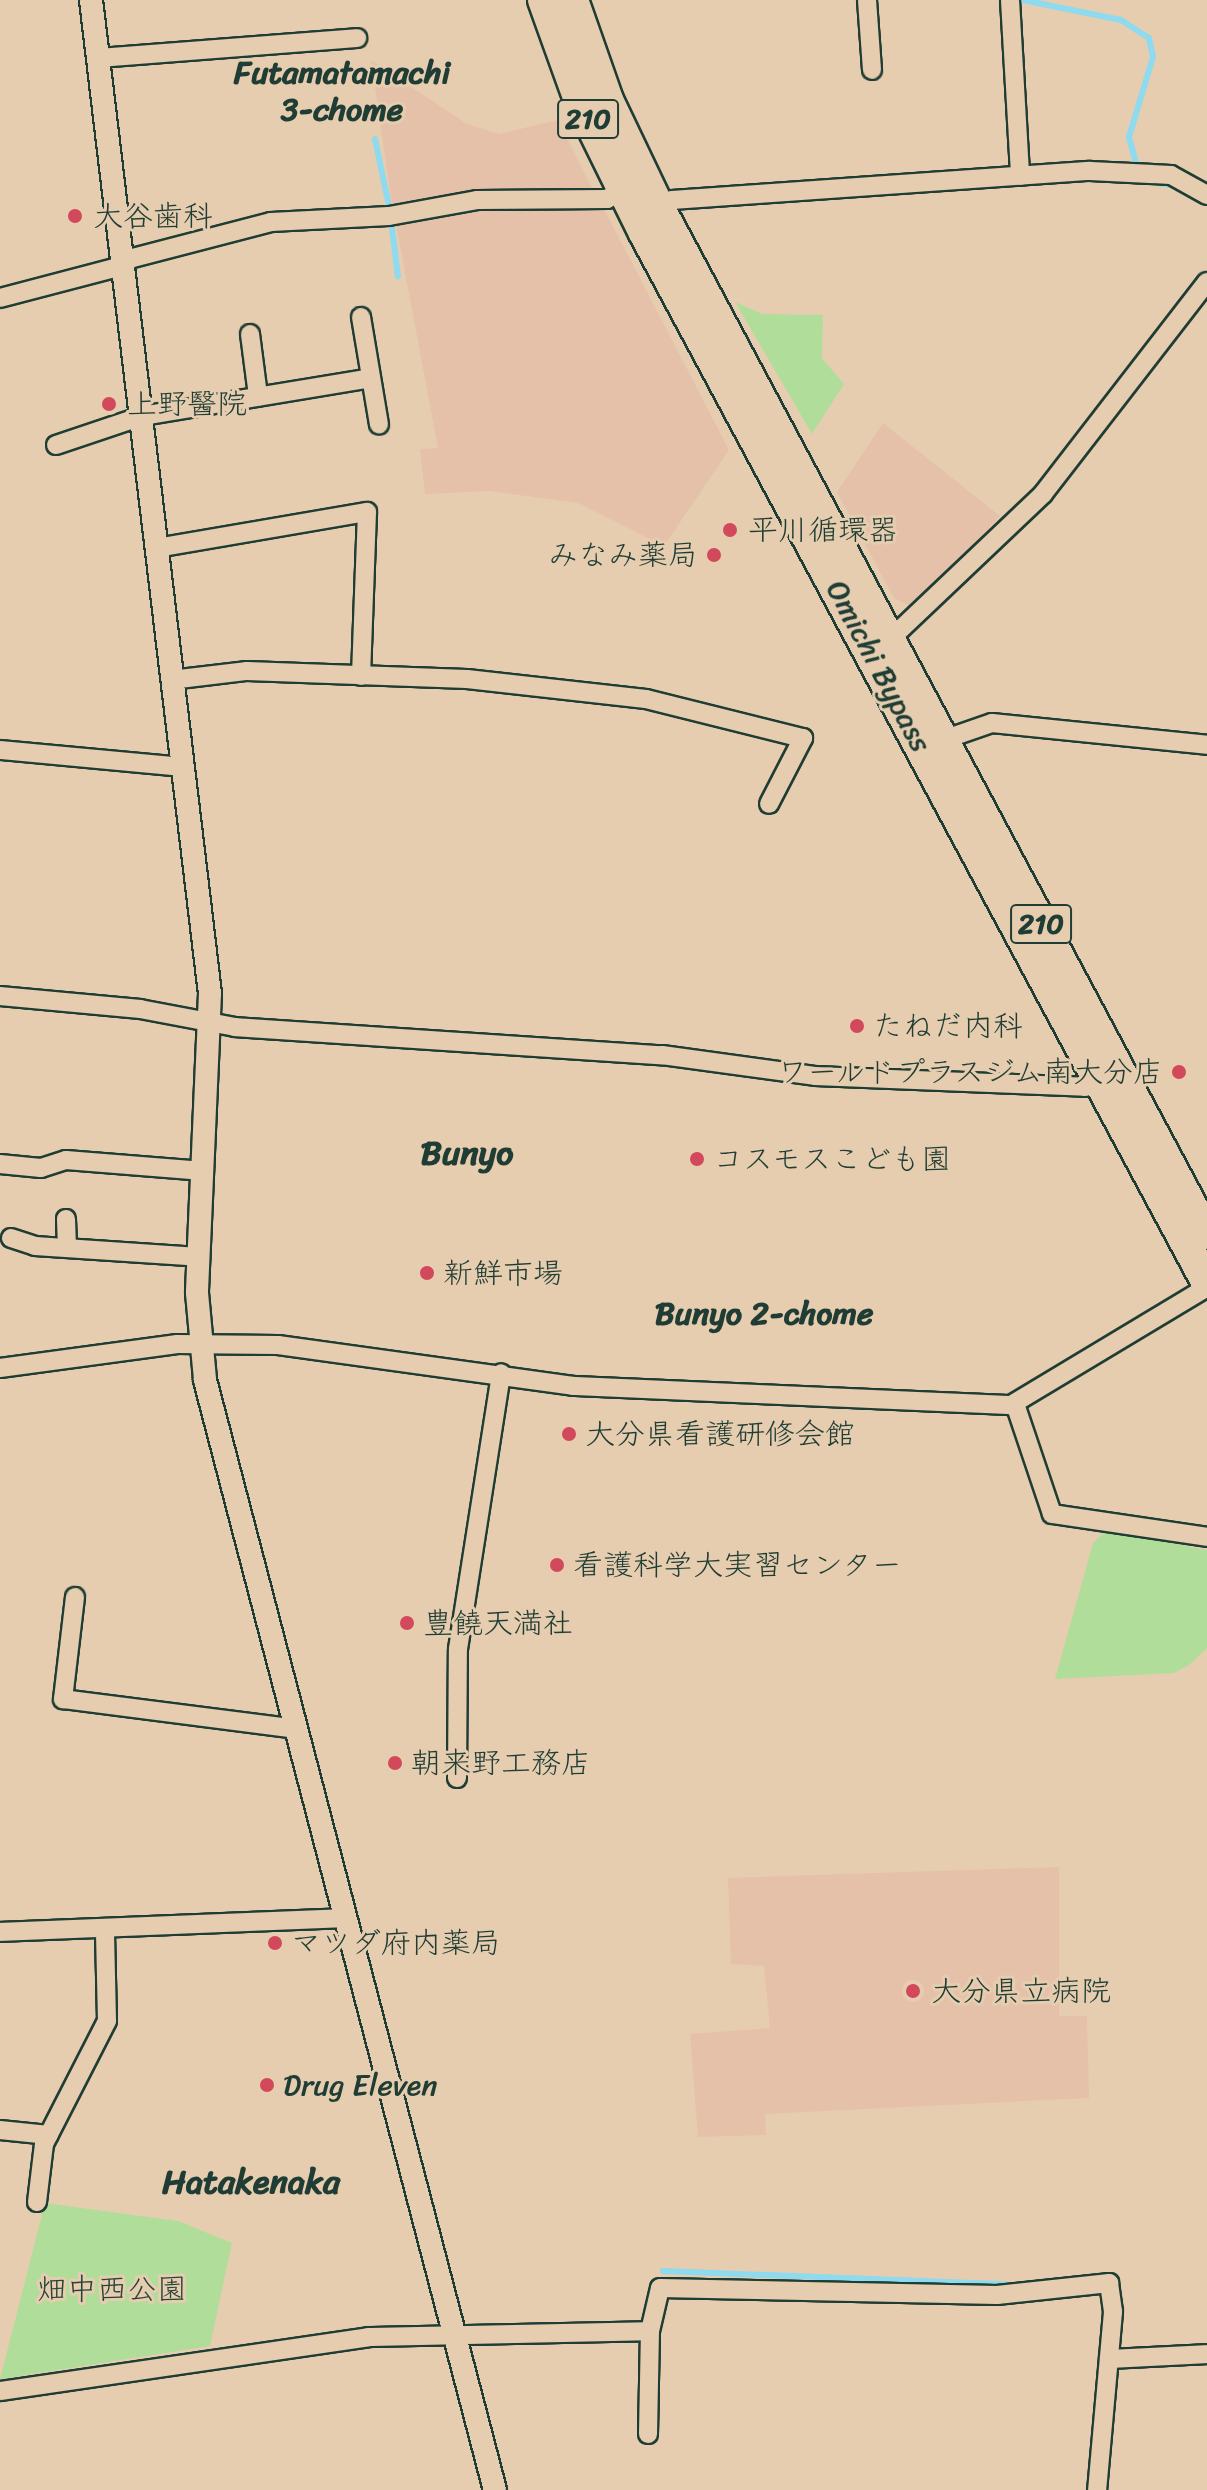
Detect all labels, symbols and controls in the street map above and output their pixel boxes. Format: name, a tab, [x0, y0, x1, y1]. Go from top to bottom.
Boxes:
district label: Futamatamachi 3-chome	[234, 55, 450, 130]
road number: 210	[556, 95, 620, 143]
place label: 大谷歯科	[93, 198, 213, 234]
marker: 大谷歯科	[64, 205, 86, 227]
place label: 上野醫院	[127, 386, 247, 422]
marker: 上野醫院	[98, 393, 120, 415]
place label: 平川循環器	[748, 512, 898, 548]
marker: 平川循環器	[719, 519, 741, 541]
place label: みなみ薬局	[548, 537, 698, 573]
marker: みなみ薬局	[705, 546, 723, 564]
street label: Omichi Bypass	[819, 574, 939, 758]
road number: 210	[1009, 900, 1073, 948]
place label: たねだ内科	[873, 1008, 1023, 1044]
marker: たねだ内科	[848, 1017, 866, 1035]
place label: ワールドプラスジム南大分店	[773, 1054, 1163, 1090]
marker: ワールドプラスジム南大分店	[1170, 1063, 1188, 1081]
district label: Bunyo	[421, 1134, 513, 1174]
place label: コスモスこども園	[713, 1141, 953, 1177]
marker: コスモスこども園	[688, 1150, 706, 1168]
place label: 新鮮市場	[443, 1255, 563, 1291]
marker: 新鮮市場	[418, 1264, 436, 1282]
district label: Bunyo 2-chome	[654, 1295, 874, 1333]
place label: 大分県看護研修会館	[585, 1416, 855, 1452]
marker: 大分県看護研修会館	[560, 1425, 578, 1443]
place label: 看護科学大実習センター	[573, 1547, 903, 1583]
marker: 看護科学大実習センター	[548, 1556, 566, 1574]
place label: 豊饒天満社	[423, 1605, 573, 1641]
marker: 豊饒天満社	[398, 1614, 416, 1632]
place label: 朝来野工務店	[411, 1745, 591, 1781]
marker: 朝来野工務店	[386, 1754, 404, 1772]
place label: マツダ府内薬局	[291, 1925, 501, 1961]
marker: マツダ府内薬局	[266, 1934, 284, 1952]
place label: 大分県立病院	[931, 1973, 1111, 2009]
marker: 大分県立病院	[902, 1980, 924, 2002]
place label: Drug Eleven	[283, 2067, 439, 2103]
marker: Drug Eleven	[258, 2076, 276, 2094]
district label: Hatakenaka	[162, 2163, 340, 2203]
park label: 畑中西公園	[37, 2271, 187, 2307]

